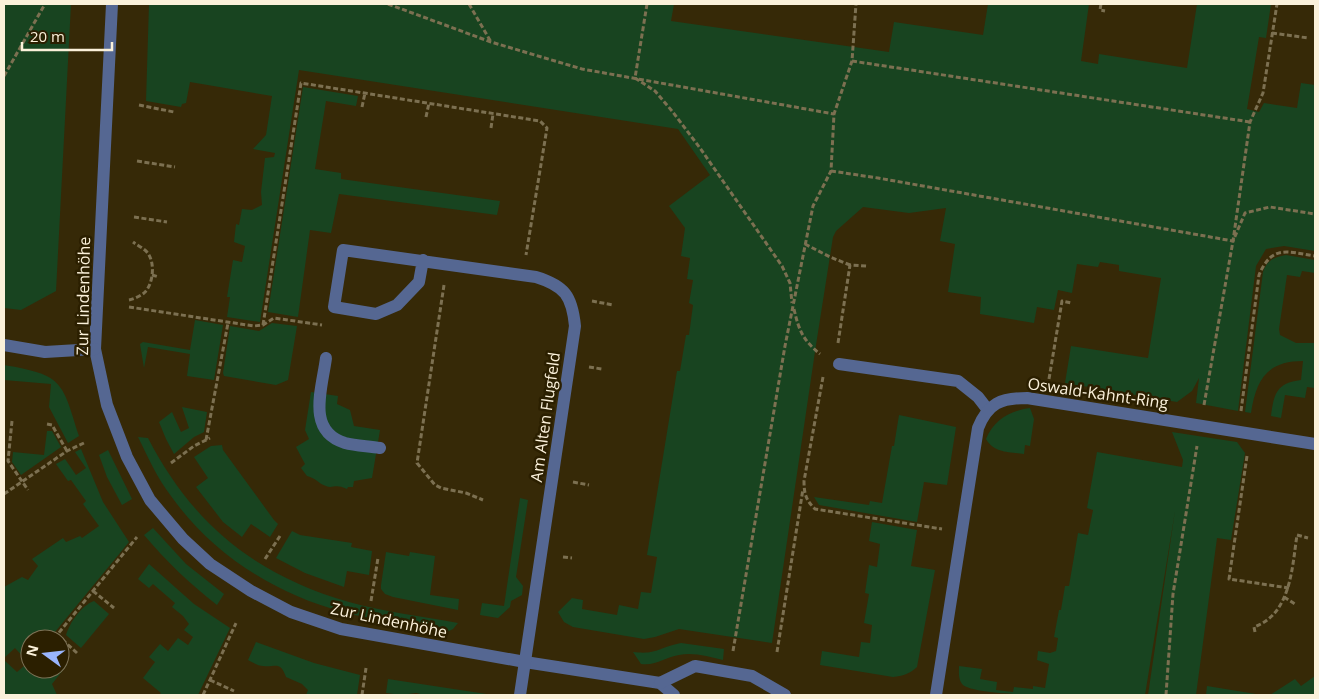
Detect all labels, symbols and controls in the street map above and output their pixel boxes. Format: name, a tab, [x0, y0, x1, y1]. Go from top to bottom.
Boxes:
scale bar	[22, 20, 112, 52]
text: 20 m	[30, 26, 65, 46]
street label: Zur Lindenhöhe	[71, 236, 95, 356]
street label: Am Alten Flugfeld	[525, 351, 565, 483]
street label: Oswald-Kahnt-Ring	[1026, 372, 1170, 414]
street label: Zur Lindenhöhe	[329, 597, 449, 643]
north arrow	[20, 629, 70, 679]
text: N	[21, 643, 43, 658]

